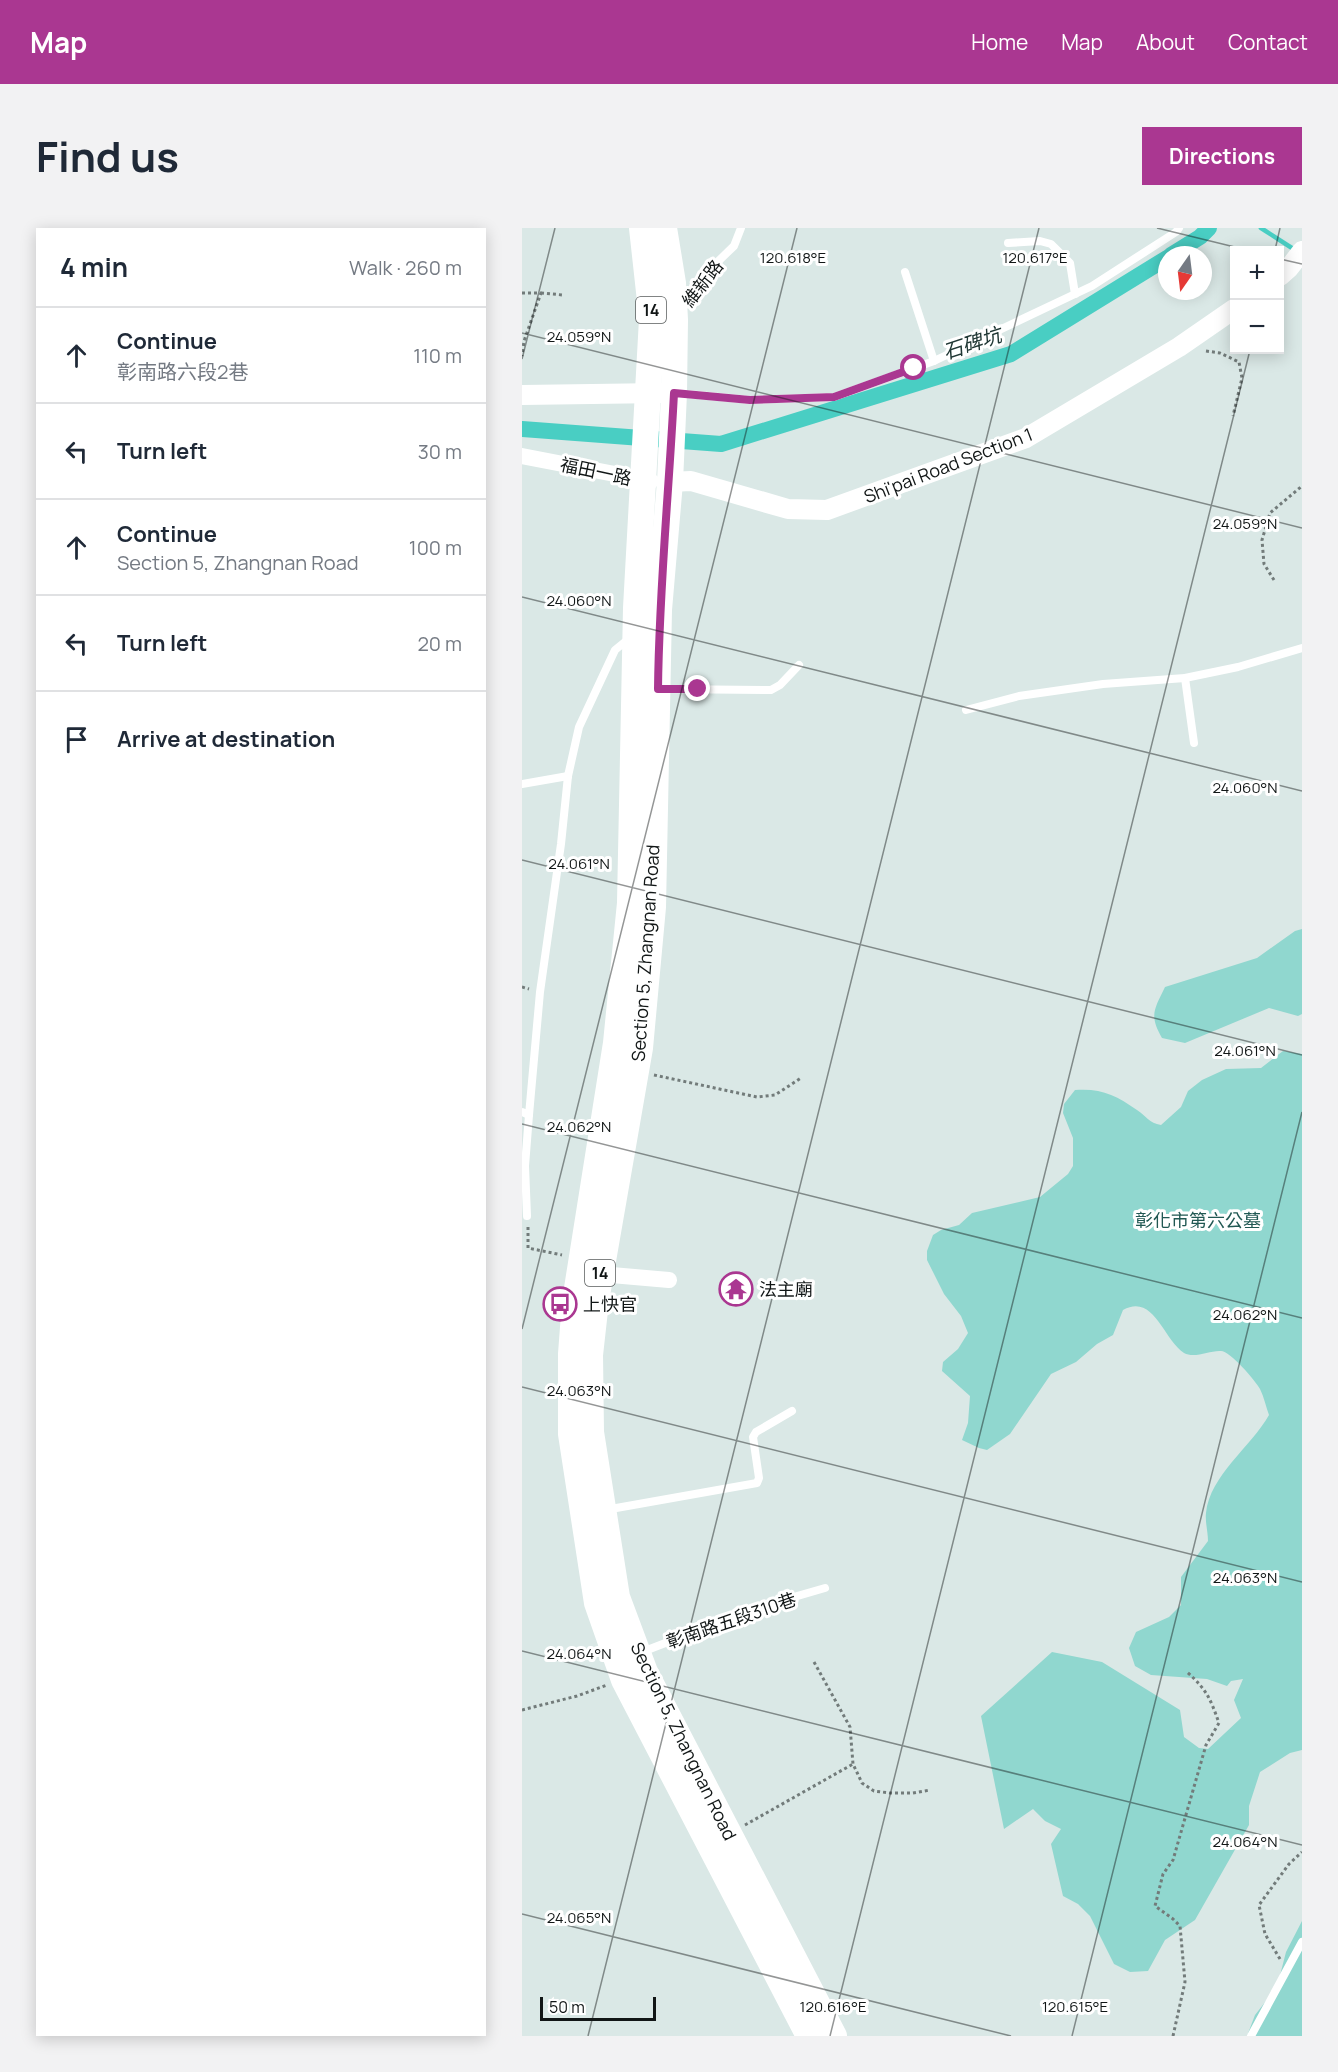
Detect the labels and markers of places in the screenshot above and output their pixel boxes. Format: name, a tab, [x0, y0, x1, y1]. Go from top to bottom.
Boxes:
temple icon: 法主廟	[718, 1271, 754, 1307]
place label: 法主廟	[759, 1277, 813, 1301]
bus stop icon: 上快官	[542, 1286, 578, 1322]
place label: 上快官	[583, 1292, 637, 1316]

